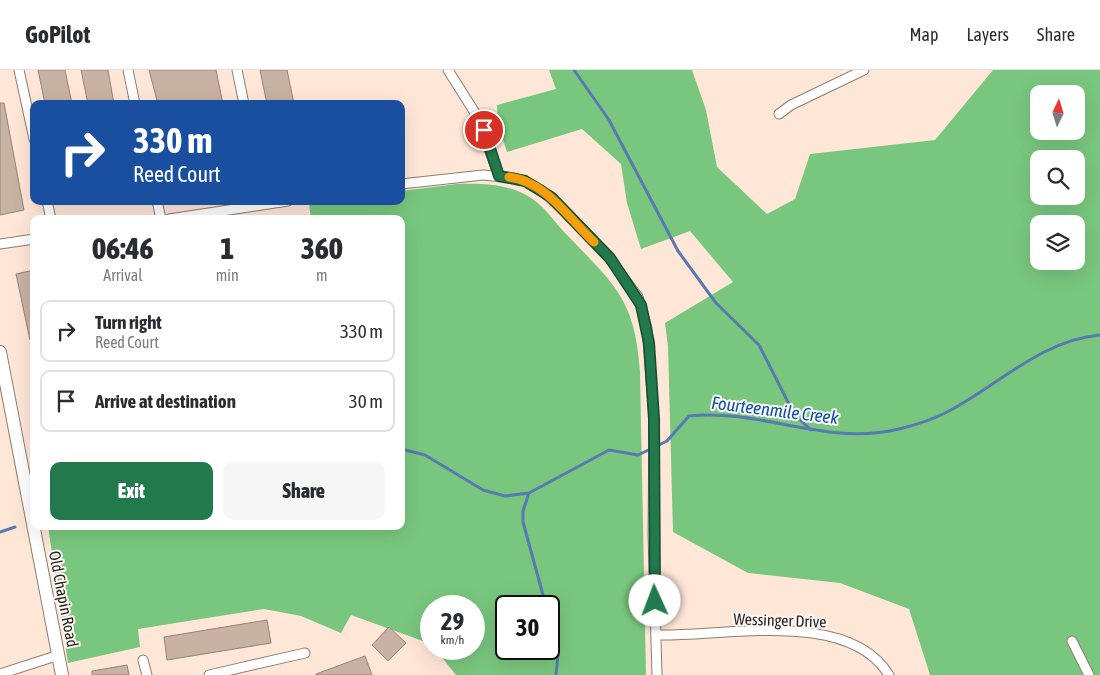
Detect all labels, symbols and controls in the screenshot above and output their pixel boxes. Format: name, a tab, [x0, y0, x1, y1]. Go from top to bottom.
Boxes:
text: GoPilot	[25, 21, 90, 48]
text: Map	[909, 24, 938, 45]
text: Layers	[966, 24, 1009, 45]
text: Share	[1037, 24, 1075, 45]
north arrow	[1030, 85, 1085, 140]
map controls	[1030, 85, 1085, 270]
pin	[463, 109, 505, 151]
icon: arrive	[470, 116, 498, 144]
icon: right	[50, 120, 115, 185]
text: 330 m	[133, 120, 212, 160]
button: search	[1030, 150, 1085, 205]
text: Reed Court	[133, 161, 221, 187]
button: layers	[1030, 215, 1085, 270]
text: 06:46	[92, 231, 154, 265]
text: 1	[220, 231, 234, 265]
text: 360	[301, 231, 343, 265]
text: Arrival	[103, 266, 142, 284]
text: min	[216, 266, 239, 284]
text: m	[316, 266, 328, 284]
text: Turn right	[95, 311, 162, 333]
icon: right	[52, 317, 80, 345]
text: 330 m	[340, 320, 383, 342]
text: Reed Court	[95, 333, 159, 351]
icon: arrive	[52, 387, 80, 415]
text: Arrive at destination	[95, 390, 236, 412]
text: 30 m	[349, 390, 383, 412]
water label: Fourteenmile Creek	[710, 392, 841, 428]
button: Exit	[50, 462, 213, 520]
button: Share	[223, 462, 385, 520]
street label: Old Chapin Road	[45, 549, 82, 649]
position arrow	[628, 574, 680, 626]
speed limit sign: 30	[495, 595, 560, 660]
text: 29	[441, 607, 464, 635]
street label: Wessinger Drive	[733, 609, 827, 632]
text: km/h	[441, 633, 464, 647]

